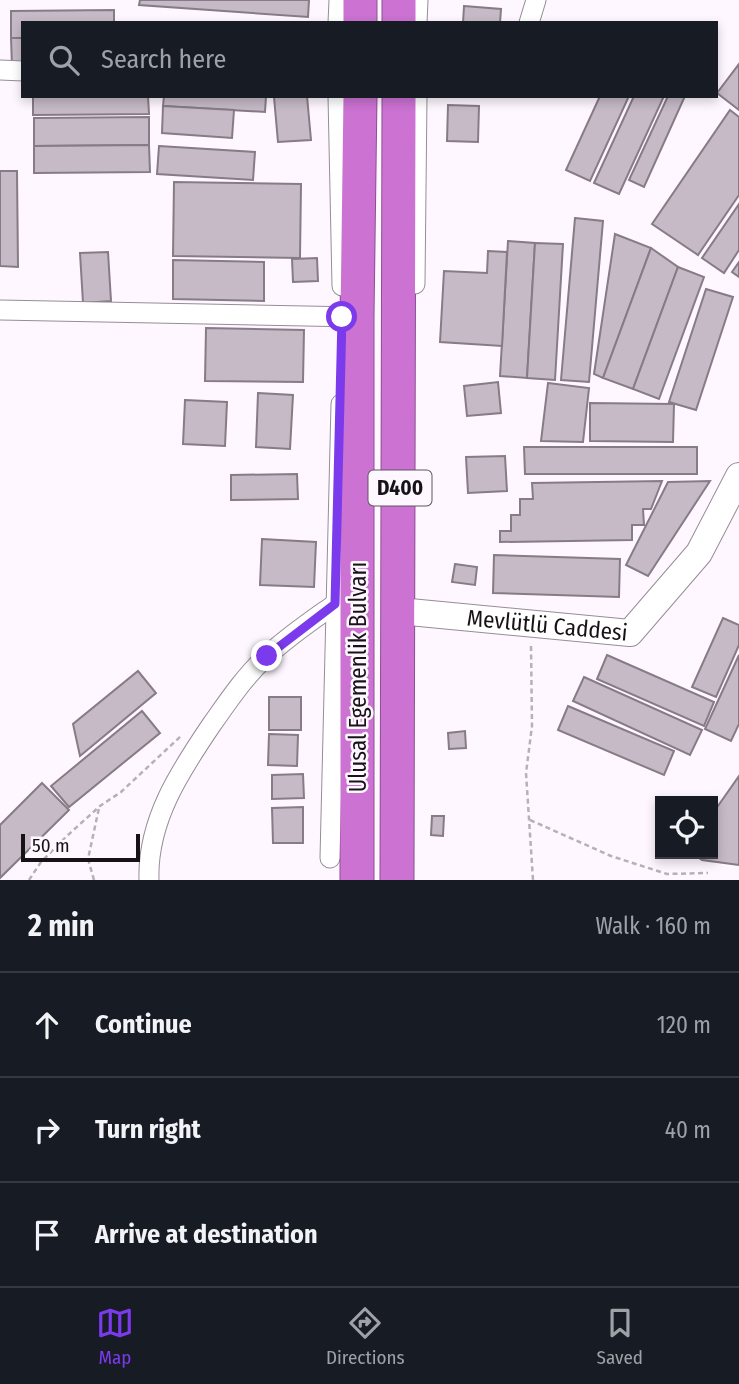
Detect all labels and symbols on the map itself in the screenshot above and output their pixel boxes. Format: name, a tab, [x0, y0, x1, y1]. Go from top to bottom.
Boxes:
route start	[326, 301, 357, 332]
road number: D400	[368, 470, 432, 505]
street label: Ulusal Egemenlik Bulvarı	[344, 562, 372, 792]
street label: Mevlütlü Caddesi	[466, 604, 629, 647]
route end	[251, 640, 282, 671]
scale bar	[21, 831, 140, 863]

